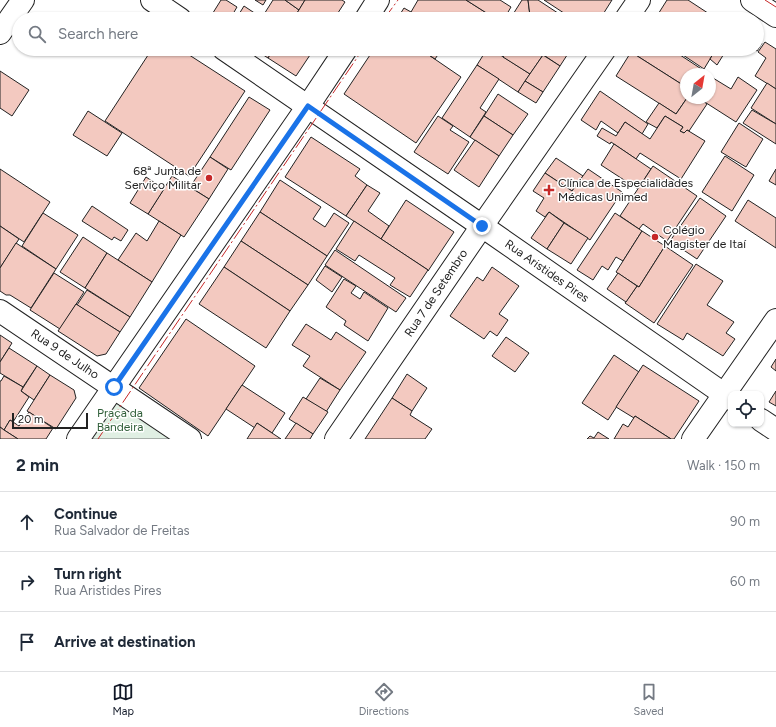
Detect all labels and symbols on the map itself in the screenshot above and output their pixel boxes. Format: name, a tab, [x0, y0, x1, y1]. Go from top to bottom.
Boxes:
north arrow	[680, 68, 716, 104]
place label: 68ª Junta de Serviço Militar	[125, 164, 201, 192]
marker: 68ª Junta de Serviço Militar	[204, 173, 214, 183]
place label: Clínica de Especialidades Médicas Unimed	[558, 176, 694, 204]
marker: Clínica de Especialidades Médicas Unimed	[543, 184, 555, 196]
route end	[473, 217, 491, 235]
place label: Colégio Magister de Itaí	[663, 223, 747, 251]
marker: Colégio Magister de Itaí	[650, 232, 660, 242]
street label: Rua Aristides Pires	[502, 237, 592, 305]
street label: Rua 7 de Setembro	[402, 247, 470, 339]
street label: Rua 9 de Julho	[28, 326, 102, 382]
route start	[105, 378, 123, 396]
park label: Praça da Bandeira	[97, 406, 143, 434]
scale bar	[12, 411, 88, 430]

